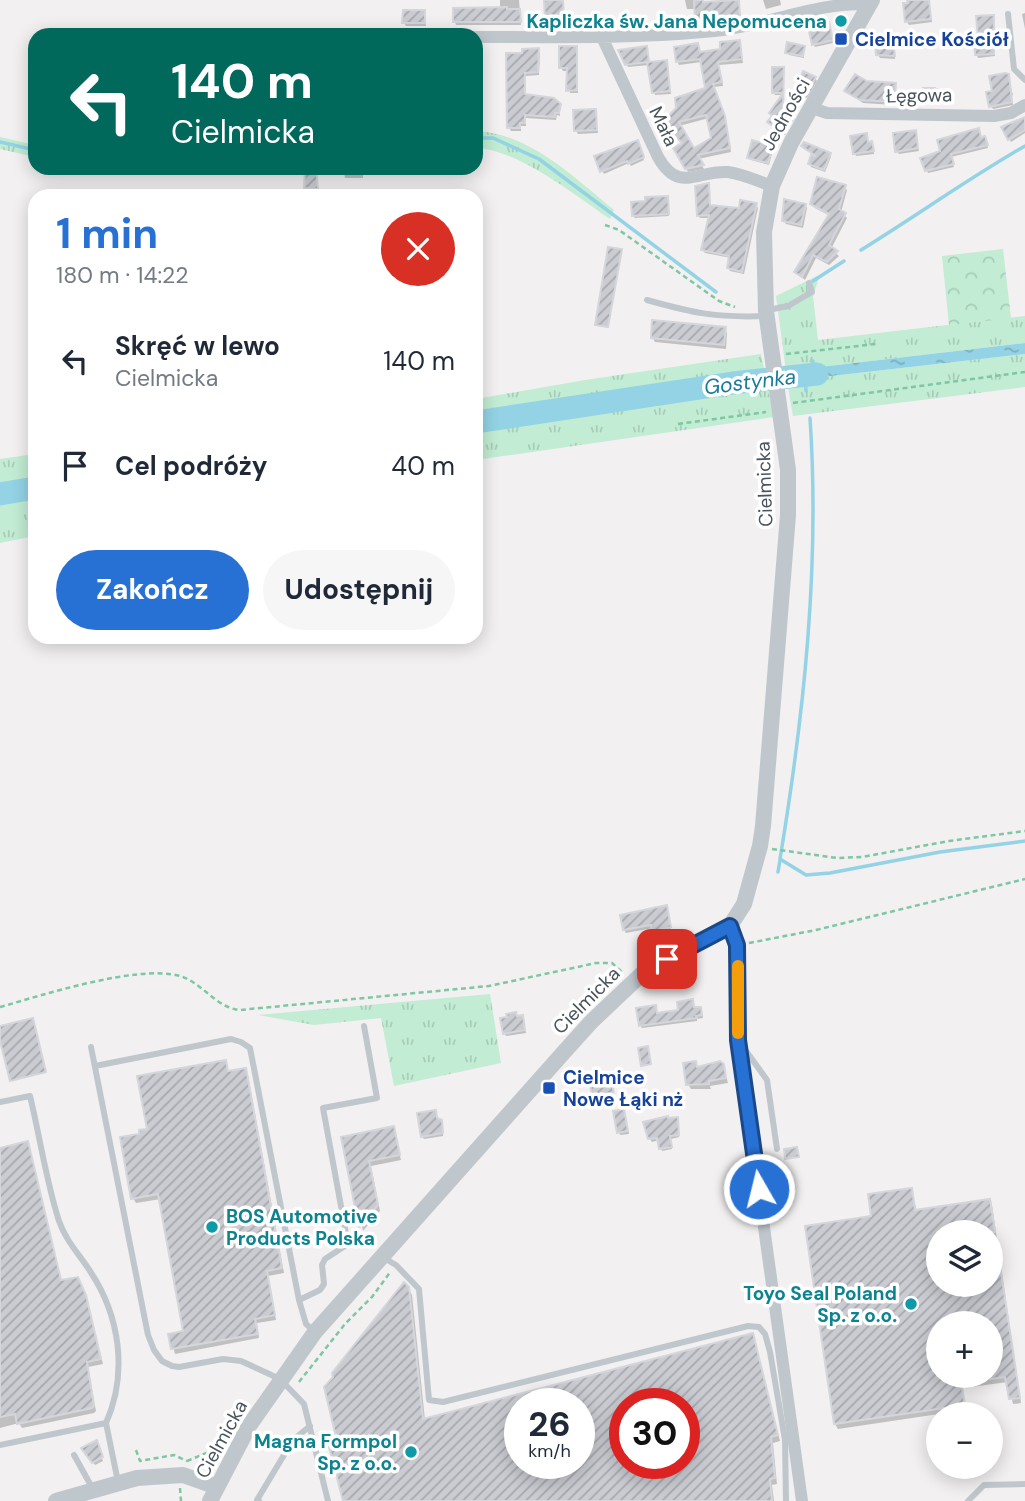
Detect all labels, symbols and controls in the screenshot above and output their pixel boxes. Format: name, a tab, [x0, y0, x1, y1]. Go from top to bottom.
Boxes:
place label: Kapliczka św. Jana Nepomucena	[527, 9, 827, 34]
marker: Kapliczka św. Jana Nepomucena	[833, 13, 849, 29]
place label: Cielmice Kościół	[855, 27, 1009, 52]
marker: Cielmice Kościół	[833, 31, 849, 47]
text: 140 m	[171, 49, 313, 113]
icon: left	[56, 56, 147, 147]
street label: Jedności	[755, 73, 816, 155]
street label: Łęgowa	[886, 82, 952, 109]
street label: Mała	[643, 102, 684, 150]
text: Cielmicka	[171, 111, 315, 153]
text: 1 min	[56, 206, 158, 261]
button: close	[381, 212, 455, 286]
text: 180 m · 14:22	[56, 260, 189, 290]
text: Skręć w lewo	[115, 329, 280, 363]
icon: left	[56, 342, 94, 380]
text: 140 m	[383, 344, 455, 378]
water label: Gostynka	[702, 362, 798, 402]
text: Cielmicka	[115, 363, 218, 393]
street label: Cielmicka	[751, 441, 778, 527]
icon: arrive	[56, 447, 94, 485]
text: Cel podróży	[115, 449, 268, 483]
text: 40 m	[391, 449, 455, 483]
button: Zakończ	[56, 550, 249, 630]
button: Udostępnij	[263, 550, 455, 630]
pin	[637, 929, 697, 989]
icon: arrive	[648, 940, 686, 978]
street label: Cielmicka	[547, 961, 625, 1039]
place label: Cielmice Nowe Łąki nż	[563, 1065, 683, 1112]
marker: Cielmice Nowe Łąki nż	[541, 1080, 557, 1096]
position arrow	[722, 1152, 796, 1226]
place label: BOS Automotive Products Polska	[226, 1204, 378, 1251]
marker: BOS Automotive Products Polska	[204, 1219, 220, 1235]
map controls	[926, 1220, 1003, 1479]
button: layers	[926, 1220, 1003, 1297]
place label: Toyo Seal Poland Sp. z o.o.	[743, 1281, 897, 1328]
marker: Toyo Seal Poland Sp. z o.o.	[903, 1296, 919, 1312]
button: +	[926, 1311, 1003, 1388]
speed limit sign: 30	[609, 1388, 700, 1479]
street label: Cielmicka	[190, 1396, 253, 1483]
text: 26	[528, 1401, 571, 1447]
button: −	[926, 1402, 1003, 1479]
place label: Magna Formpol Sp. z o.o.	[254, 1429, 397, 1476]
text: km/h	[528, 1439, 571, 1463]
marker: Magna Formpol Sp. z o.o.	[403, 1444, 419, 1460]

